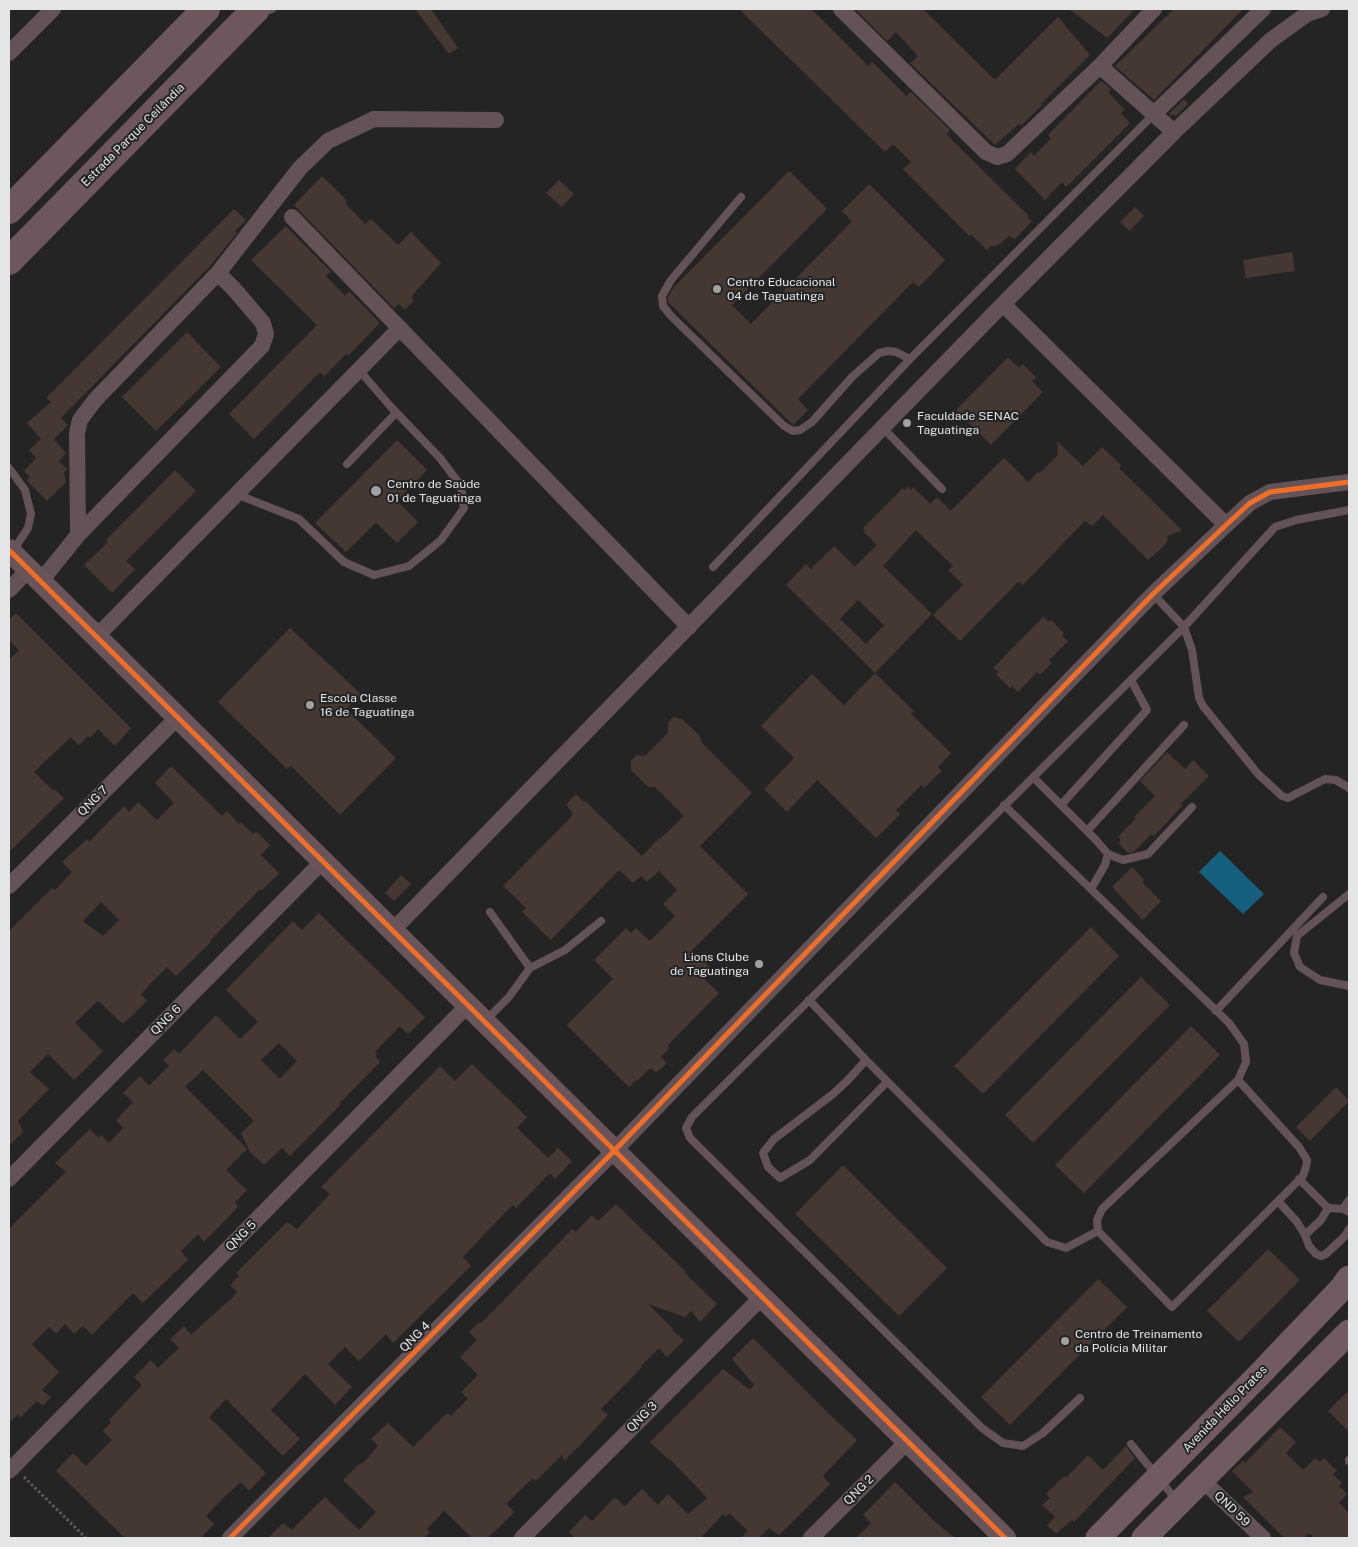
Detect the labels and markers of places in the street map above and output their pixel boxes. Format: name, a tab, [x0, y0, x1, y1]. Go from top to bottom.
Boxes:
place label: Centro Educacional 04 de Taguatinga	[727, 275, 836, 303]
marker: Centro Educacional 04 de Taguatinga	[711, 283, 723, 295]
place label: Faculdade SENAC Taguatinga	[917, 409, 1019, 437]
marker: Faculdade SENAC Taguatinga	[901, 417, 913, 429]
place label: Centro de Saúde 01 de Taguatinga	[387, 477, 481, 505]
marker: Centro de Saúde 01 de Taguatinga	[369, 484, 383, 498]
place label: Escola Classe 16 de Taguatinga	[320, 691, 414, 719]
marker: Escola Classe 16 de Taguatinga	[304, 699, 316, 711]
place label: Lions Clube de Taguatinga	[670, 950, 749, 978]
marker: Lions Clube de Taguatinga	[753, 958, 765, 970]
place label: Centro de Treinamento da Polícia Militar	[1075, 1327, 1202, 1355]
marker: Centro de Treinamento da Polícia Militar	[1059, 1335, 1071, 1347]

